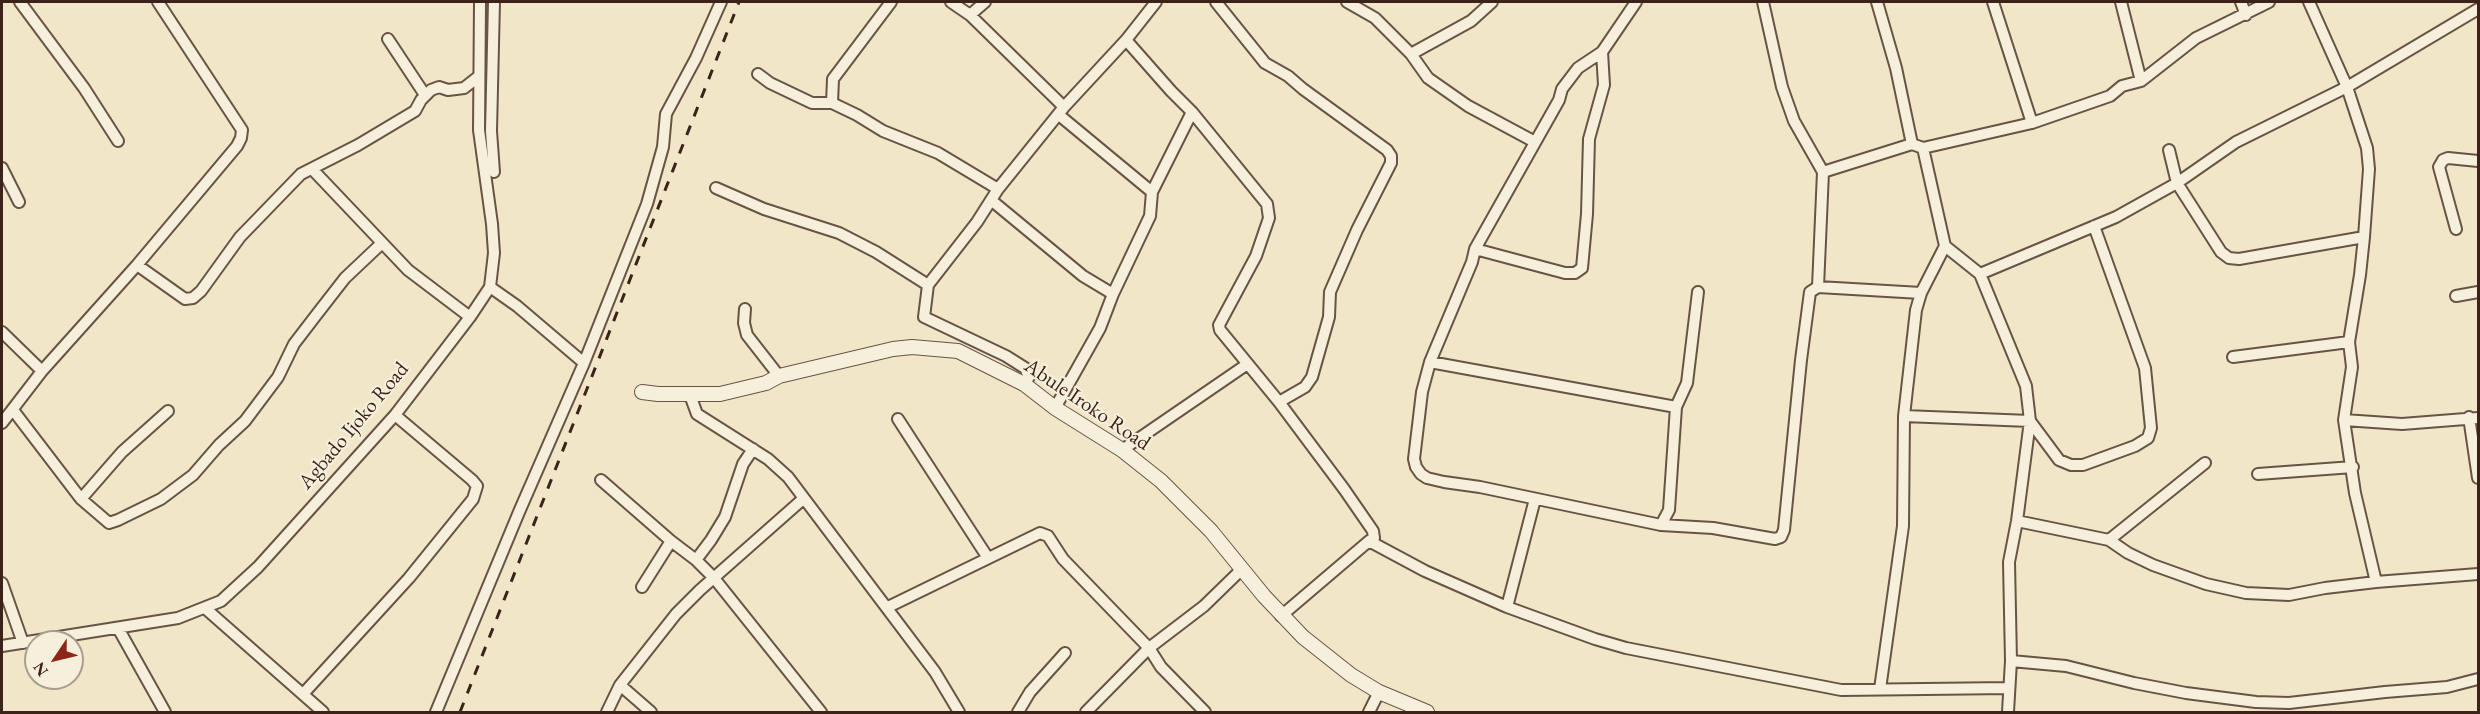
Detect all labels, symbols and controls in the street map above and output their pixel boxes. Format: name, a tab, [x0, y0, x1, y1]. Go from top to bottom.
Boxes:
street label: Abule Iroko Road	[1019, 354, 1155, 456]
street label: Agbado Ijoko Road	[294, 357, 414, 495]
north arrow	[24, 630, 84, 690]
text: N	[28, 658, 53, 681]

